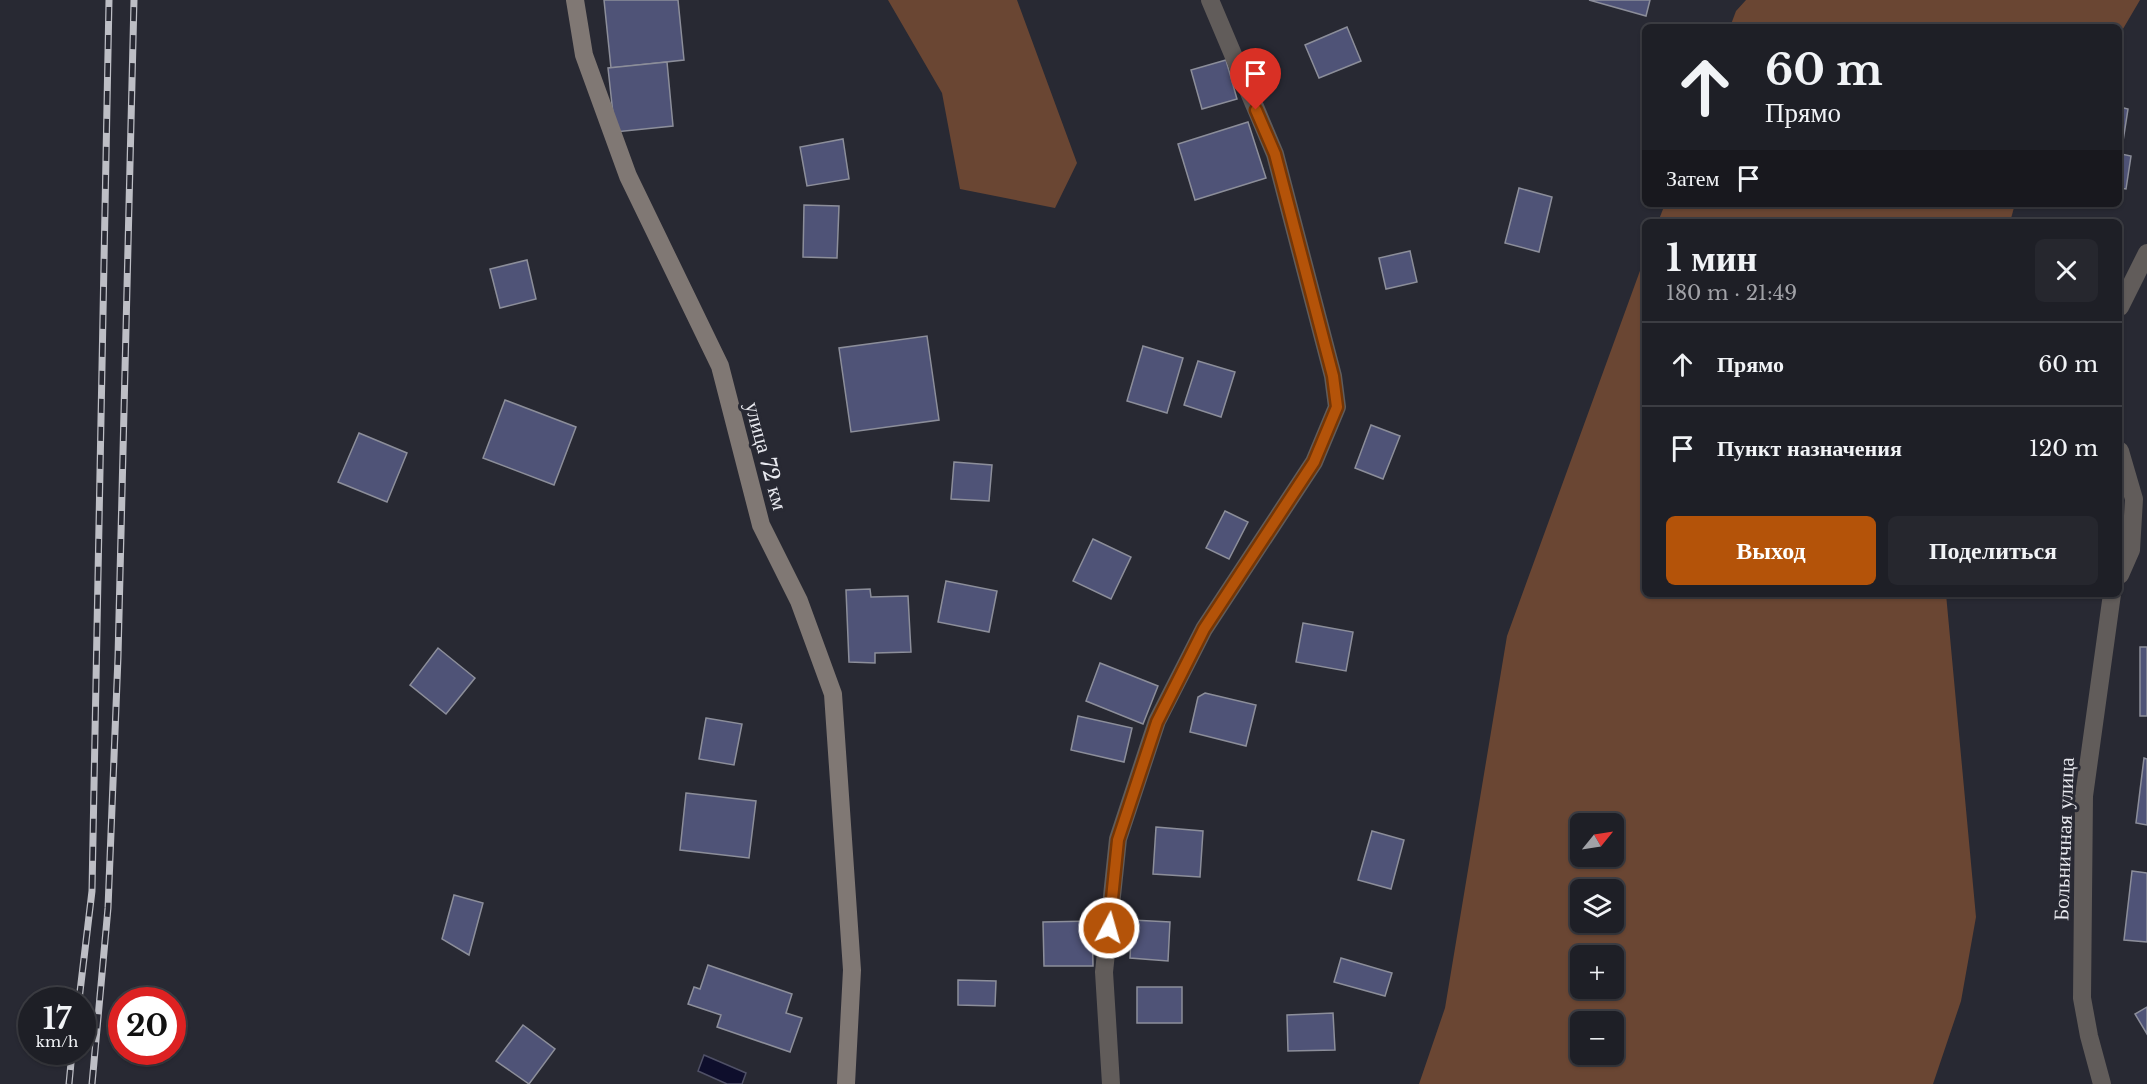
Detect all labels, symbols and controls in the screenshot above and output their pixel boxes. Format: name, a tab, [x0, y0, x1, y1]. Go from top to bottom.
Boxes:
text: 60 m	[1765, 44, 1883, 96]
pin	[1230, 48, 1281, 110]
icon: ahead	[1666, 48, 1744, 126]
icon: arrive	[1239, 57, 1272, 90]
text: Прямо	[1765, 96, 1841, 129]
icon: arrive	[1732, 162, 1765, 195]
text: Затем	[1666, 165, 1720, 192]
text: 1 мин	[1666, 236, 1757, 281]
button: close	[2035, 239, 2098, 302]
text: 180 m · 21:49	[1666, 281, 1797, 305]
icon: ahead	[1666, 348, 1699, 381]
text: Прямо	[1717, 351, 1784, 378]
text: 60 m	[2038, 351, 2098, 378]
street label: улица 72 км	[739, 399, 793, 513]
icon: arrive	[1666, 432, 1699, 465]
text: Пункт назначения	[1717, 435, 1902, 462]
text: 120 m	[2029, 435, 2098, 462]
button: Выход	[1666, 516, 1876, 585]
button: Поделиться	[1888, 516, 2098, 585]
street label: Больничная улица	[2048, 756, 2080, 921]
north arrow	[1570, 813, 1624, 867]
map controls	[1570, 813, 1624, 1065]
button: layers	[1570, 879, 1624, 933]
position arrow	[1077, 896, 1141, 960]
button: +	[1570, 945, 1624, 999]
speed limit sign: 20	[108, 987, 186, 1065]
text: 17	[43, 1000, 71, 1037]
button: −	[1570, 1011, 1624, 1065]
text: km/h	[36, 1032, 78, 1051]

